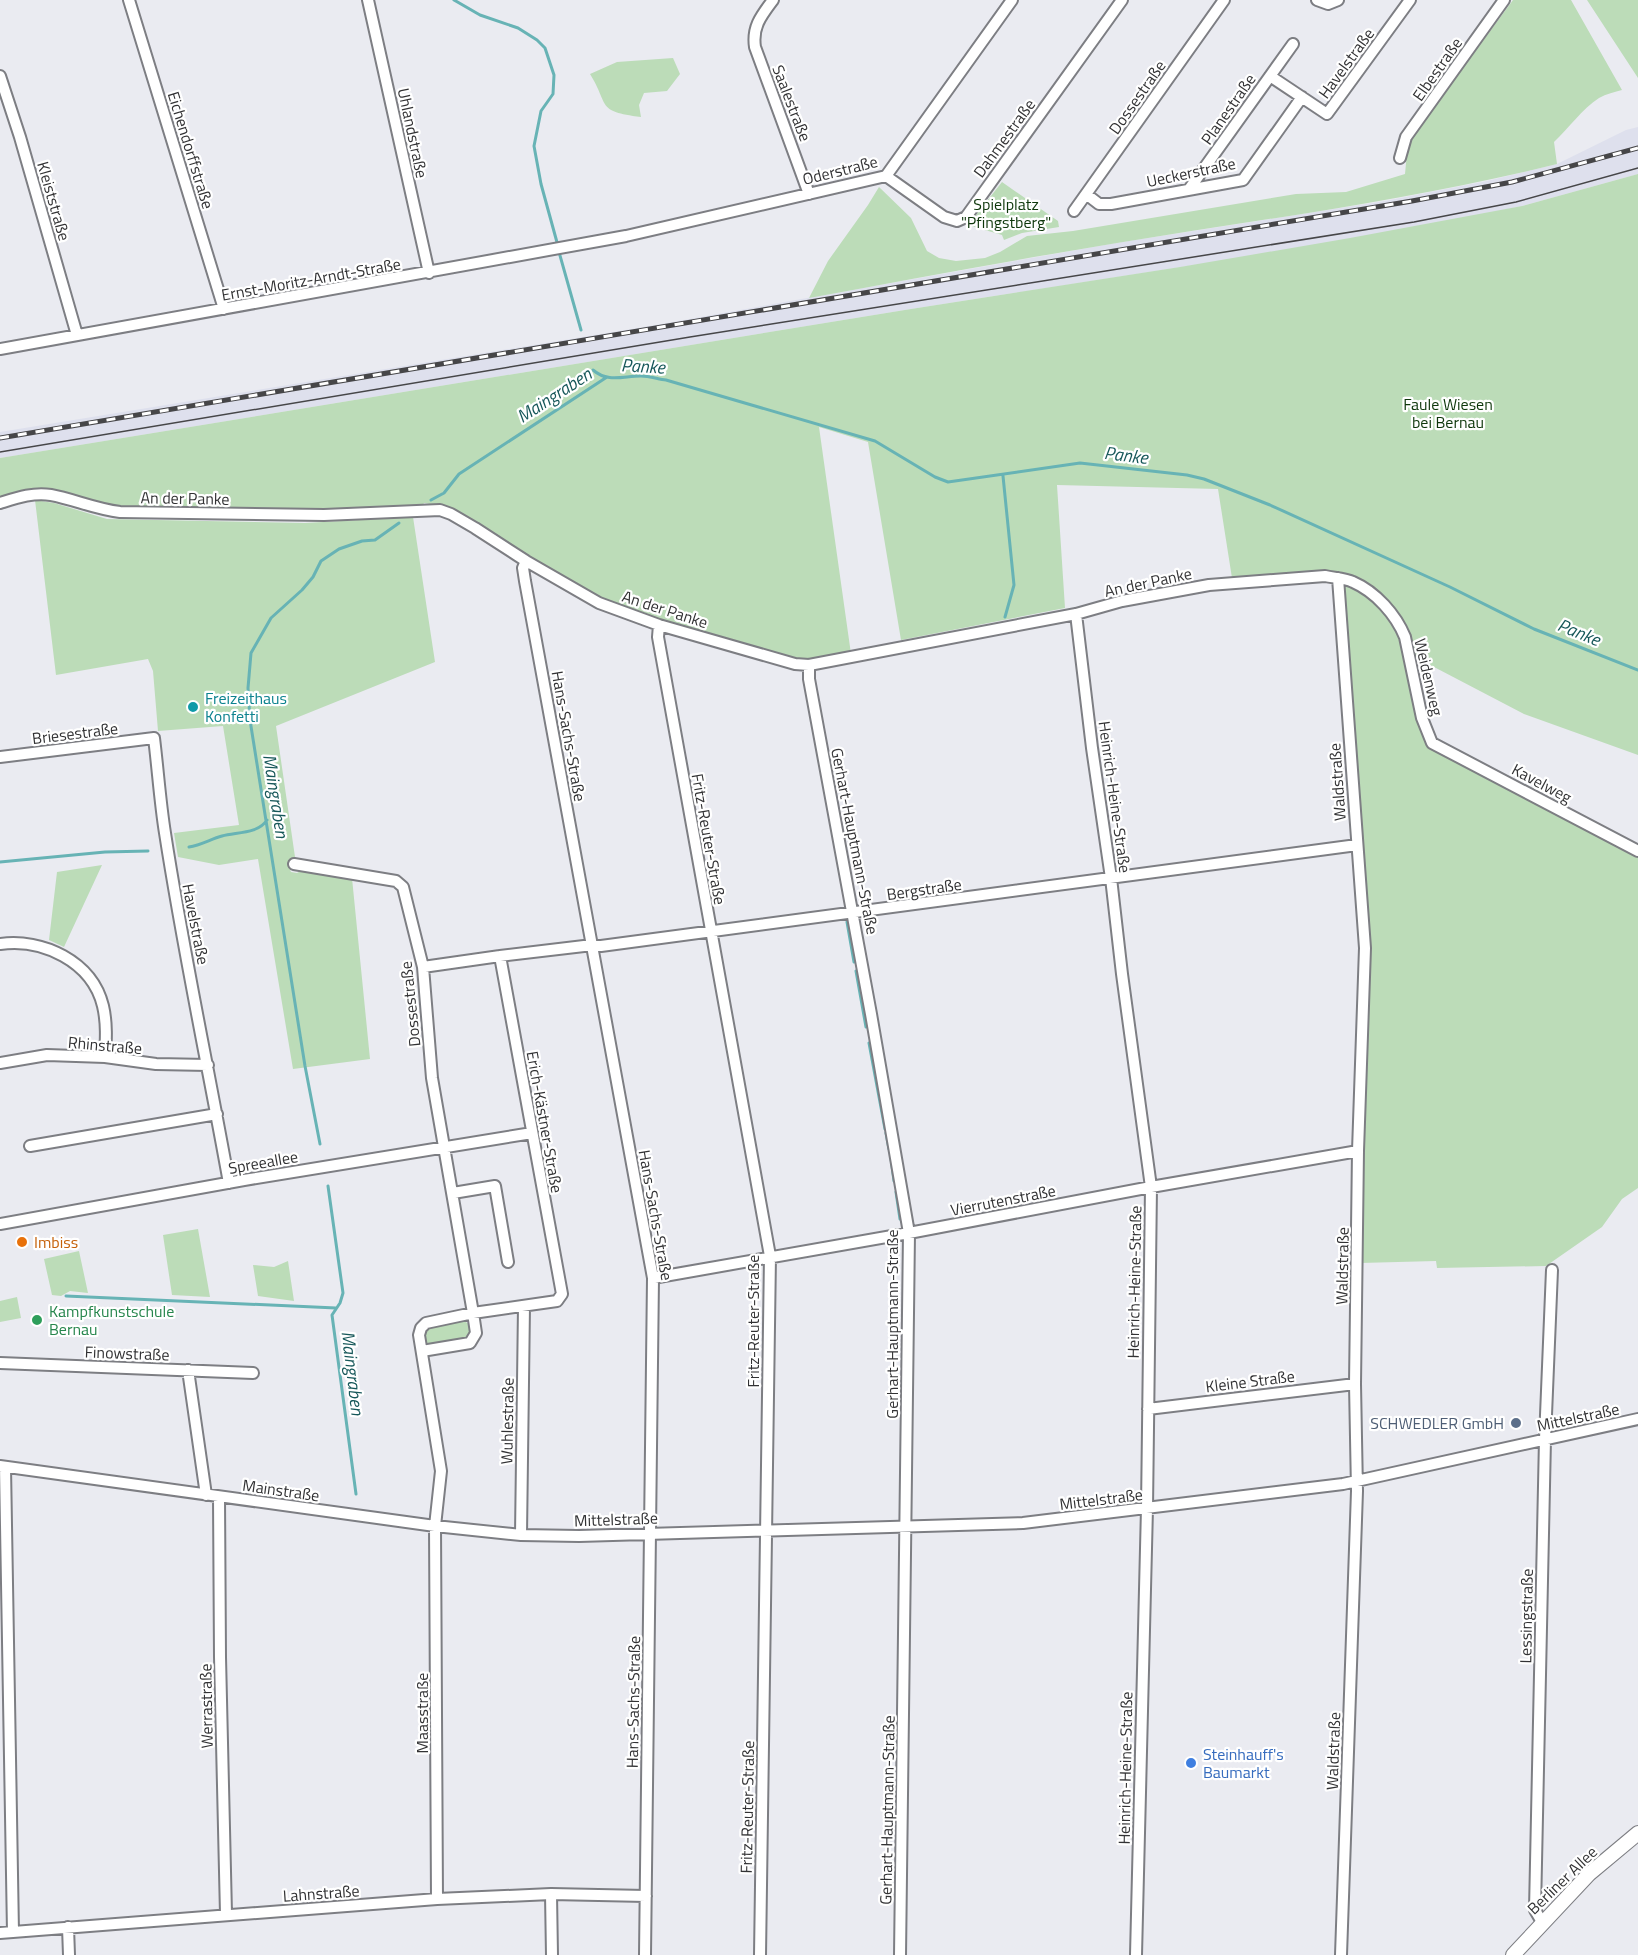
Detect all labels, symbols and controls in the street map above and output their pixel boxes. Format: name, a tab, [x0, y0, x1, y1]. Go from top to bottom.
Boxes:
street label: Havelstraße	[1312, 23, 1380, 103]
street label: Elbestraße	[1406, 32, 1468, 106]
street label: Dossestraße	[1103, 55, 1171, 139]
street label: Saalestraße	[766, 61, 818, 145]
street label: Planestraße	[1195, 69, 1261, 149]
street label: Uhlandstraße	[392, 86, 434, 180]
street label: Eichendorffstraße	[162, 88, 220, 212]
street label: Dahmestraße	[967, 94, 1041, 182]
street label: Oderstraße	[800, 149, 880, 191]
street label: Ueckerstraße	[1144, 151, 1238, 193]
street label: Kleiststraße	[31, 159, 77, 243]
park label: Spielplatz "Pfingstberg"	[961, 192, 1051, 234]
street label: Ernst-Moritz-Arndt-Straße	[219, 251, 403, 307]
water label: Panke	[620, 351, 667, 381]
water label: Maingraben	[511, 360, 598, 429]
park label: Faule Wiesen bei Bernau	[1403, 392, 1493, 434]
water label: Panke	[1103, 439, 1151, 471]
street label: An der Panke	[140, 485, 230, 511]
street label: An der Panke	[1102, 561, 1194, 603]
street label: An der Panke	[619, 584, 711, 634]
water label: Panke	[1554, 611, 1606, 653]
street label: Weidenweg	[1408, 636, 1450, 718]
street label: Hans-Sachs-Straße	[546, 669, 592, 803]
place label: Freizeithaus Konfetti	[205, 686, 287, 728]
marker: Freizeithaus Konfetti	[186, 700, 200, 714]
street label: Briesestraße	[31, 716, 119, 750]
street label: Heinrich-Heine-Straße	[1092, 720, 1138, 874]
street label: Waldstraße	[1322, 742, 1352, 822]
street label: Gerhart-Hauptmann-Straße	[825, 746, 885, 936]
water label: Maingraben	[256, 752, 296, 841]
street label: Kavelweg	[1508, 757, 1576, 809]
street label: Fritz-Reuter-Straße	[686, 772, 732, 906]
street label: Bergstraße	[885, 872, 963, 906]
street label: Havelstraße	[176, 881, 216, 967]
street label: Dossestraße	[394, 960, 426, 1048]
street label: Rhinstraße	[67, 1030, 143, 1060]
street label: Erich-Kästner-Straße	[521, 1049, 569, 1195]
street label: Spreeallee	[226, 1144, 300, 1180]
street label: Hans-Sachs-Straße	[633, 1148, 679, 1282]
street label: Vierrutenstraße	[948, 1178, 1058, 1222]
street label: Heinrich-Heine-Straße	[1121, 1205, 1147, 1359]
street label: Waldstraße	[1329, 1227, 1355, 1305]
street label: Gerhart-Hauptmann-Straße	[880, 1229, 904, 1419]
place label: Imbiss	[34, 1230, 78, 1254]
marker: Imbiss	[15, 1235, 29, 1249]
street label: Fritz-Reuter-Straße	[741, 1255, 765, 1387]
place label: Kampfkunstschule Bernau	[49, 1299, 174, 1341]
marker: Kampfkunstschule Bernau	[30, 1313, 44, 1327]
water label: Maingraben	[334, 1329, 372, 1418]
street label: Finowstraße	[84, 1340, 170, 1366]
street label: Kleine Straße	[1204, 1364, 1296, 1398]
street label: Wuhlestraße	[494, 1377, 520, 1465]
street label: Mittelstraße	[1535, 1397, 1621, 1437]
place label: SCHWEDLER GmbH	[1370, 1411, 1504, 1435]
marker: SCHWEDLER GmbH	[1509, 1416, 1523, 1430]
street label: Mainstraße	[241, 1473, 321, 1507]
street label: Mittelstraße	[1058, 1482, 1144, 1516]
street label: Mittelstraße	[574, 1506, 658, 1532]
street label: Lessingstraße	[1513, 1568, 1539, 1664]
street label: Hans-Sachs-Straße	[620, 1636, 646, 1768]
street label: Werrastraße	[193, 1663, 219, 1749]
street label: Maasstraße	[410, 1673, 434, 1753]
street label: Heinrich-Heine-Straße	[1112, 1691, 1138, 1845]
street label: Waldstraße	[1320, 1712, 1346, 1790]
street label: Gerhart-Hauptmann-Straße	[873, 1715, 901, 1905]
street label: Fritz-Reuter-Straße	[734, 1740, 760, 1874]
place label: Steinhauff's Baumarkt	[1203, 1742, 1284, 1784]
marker: Steinhauff's Baumarkt	[1184, 1756, 1198, 1770]
street label: Berliner Allee	[1521, 1840, 1603, 1920]
street label: Lahnstraße	[282, 1878, 360, 1908]

